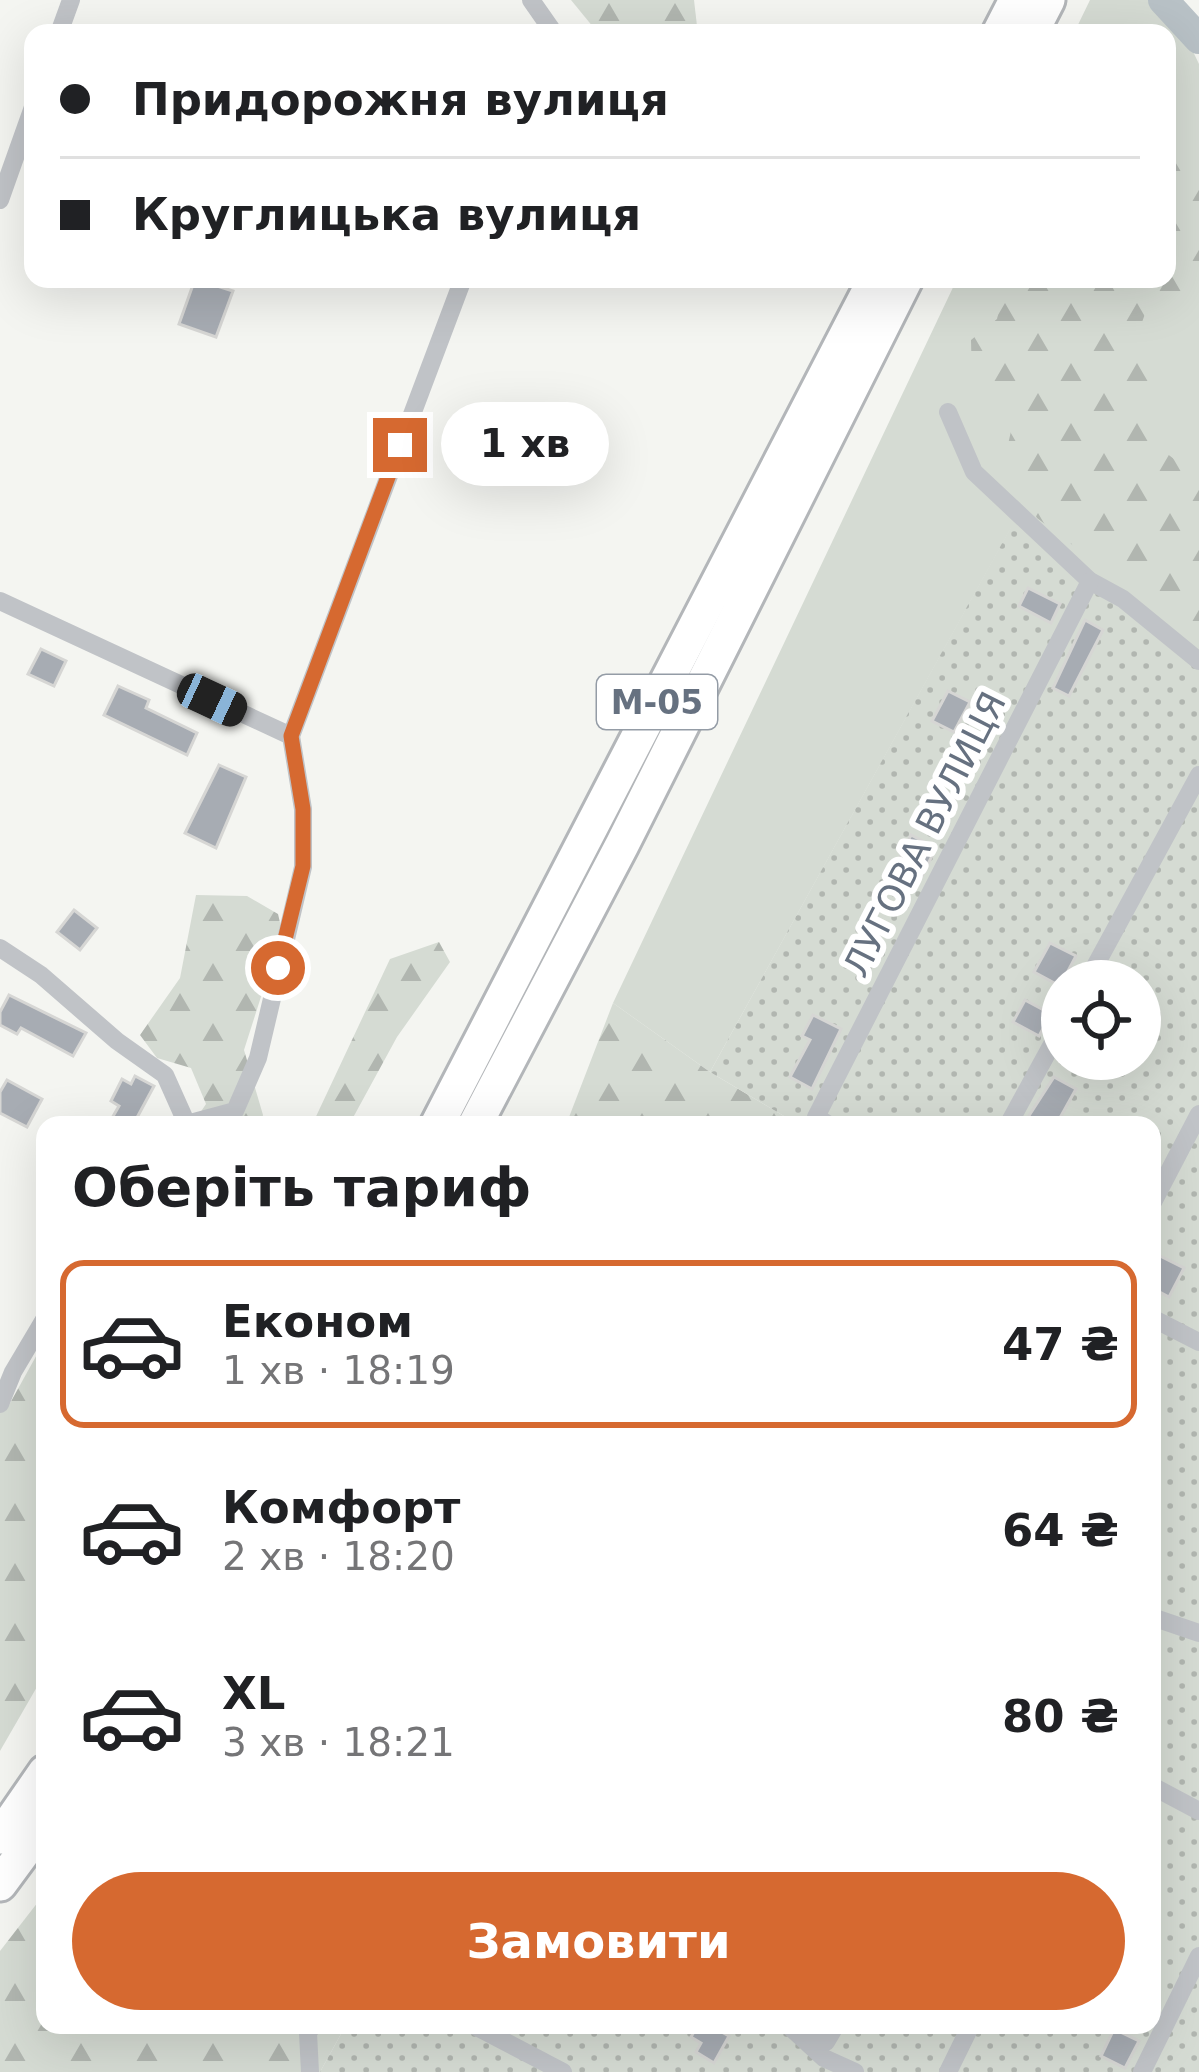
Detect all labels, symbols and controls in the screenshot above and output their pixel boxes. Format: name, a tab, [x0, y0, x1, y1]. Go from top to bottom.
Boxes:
text: Придорожня вулиця	[132, 73, 669, 126]
text: Круглицька вулиця	[132, 188, 641, 241]
callout: 1 хв	[442, 403, 610, 487]
route end	[373, 418, 427, 472]
text: 1 хв	[480, 421, 570, 466]
car	[172, 668, 252, 732]
road number: М-05	[597, 675, 717, 729]
street label: ЛУГОВА ВУЛИЦЯ	[835, 685, 1014, 983]
route start	[251, 941, 305, 995]
map controls	[1041, 960, 1161, 1080]
button: locate	[1041, 960, 1161, 1080]
text: Оберіть тариф	[72, 1156, 531, 1219]
icon: car	[78, 1290, 186, 1398]
text: Економ	[222, 1295, 413, 1348]
text: 47 ₴	[1002, 1318, 1119, 1371]
text: 1 хв · 18:19	[222, 1348, 455, 1393]
icon: car	[78, 1476, 186, 1584]
text: Комфорт	[222, 1481, 460, 1534]
text: 64 ₴	[1002, 1504, 1119, 1557]
text: 2 хв · 18:20	[222, 1534, 455, 1579]
icon: car	[78, 1662, 186, 1770]
text: XL	[222, 1667, 285, 1720]
text: 80 ₴	[1002, 1690, 1119, 1743]
text: 3 хв · 18:21	[222, 1720, 455, 1765]
button: Замовити	[72, 1872, 1125, 2010]

